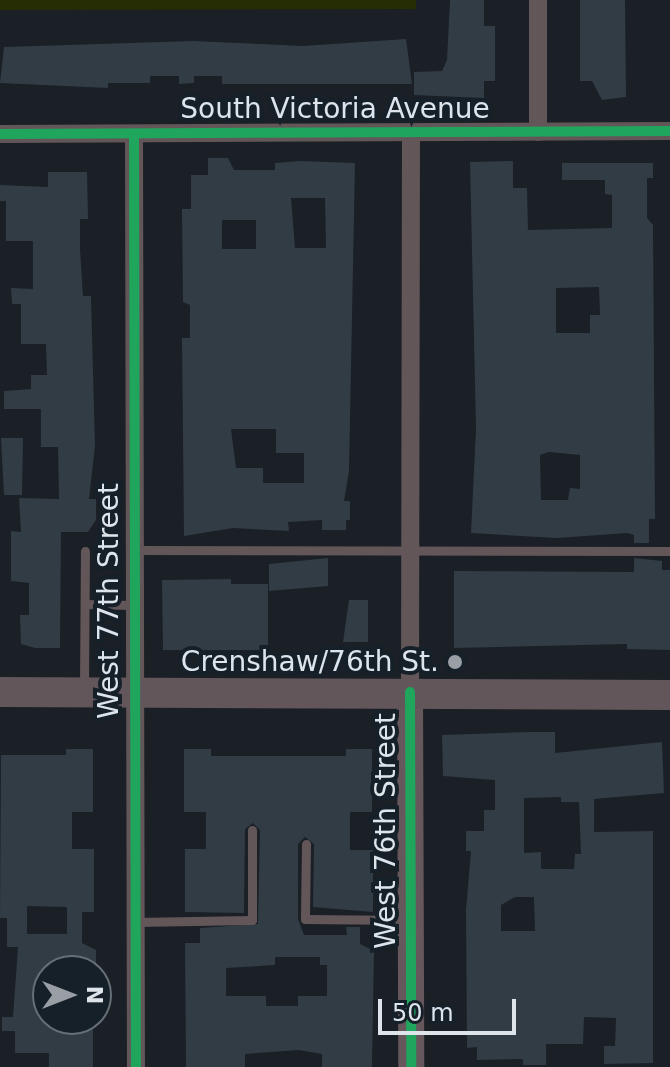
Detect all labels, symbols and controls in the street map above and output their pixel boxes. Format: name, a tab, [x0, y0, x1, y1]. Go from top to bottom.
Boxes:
street label: South Victoria Avenue	[180, 92, 490, 126]
street label: West 77th Street	[92, 483, 126, 719]
place label: Crenshaw/76th St.	[181, 645, 439, 679]
marker: Crenshaw/76th St.	[446, 653, 464, 671]
street label: West 76th Street	[369, 713, 403, 949]
north arrow	[32, 955, 112, 1035]
scale bar	[382, 983, 520, 1033]
text: N	[82, 986, 107, 1004]
text: 50 m	[392, 999, 454, 1027]

